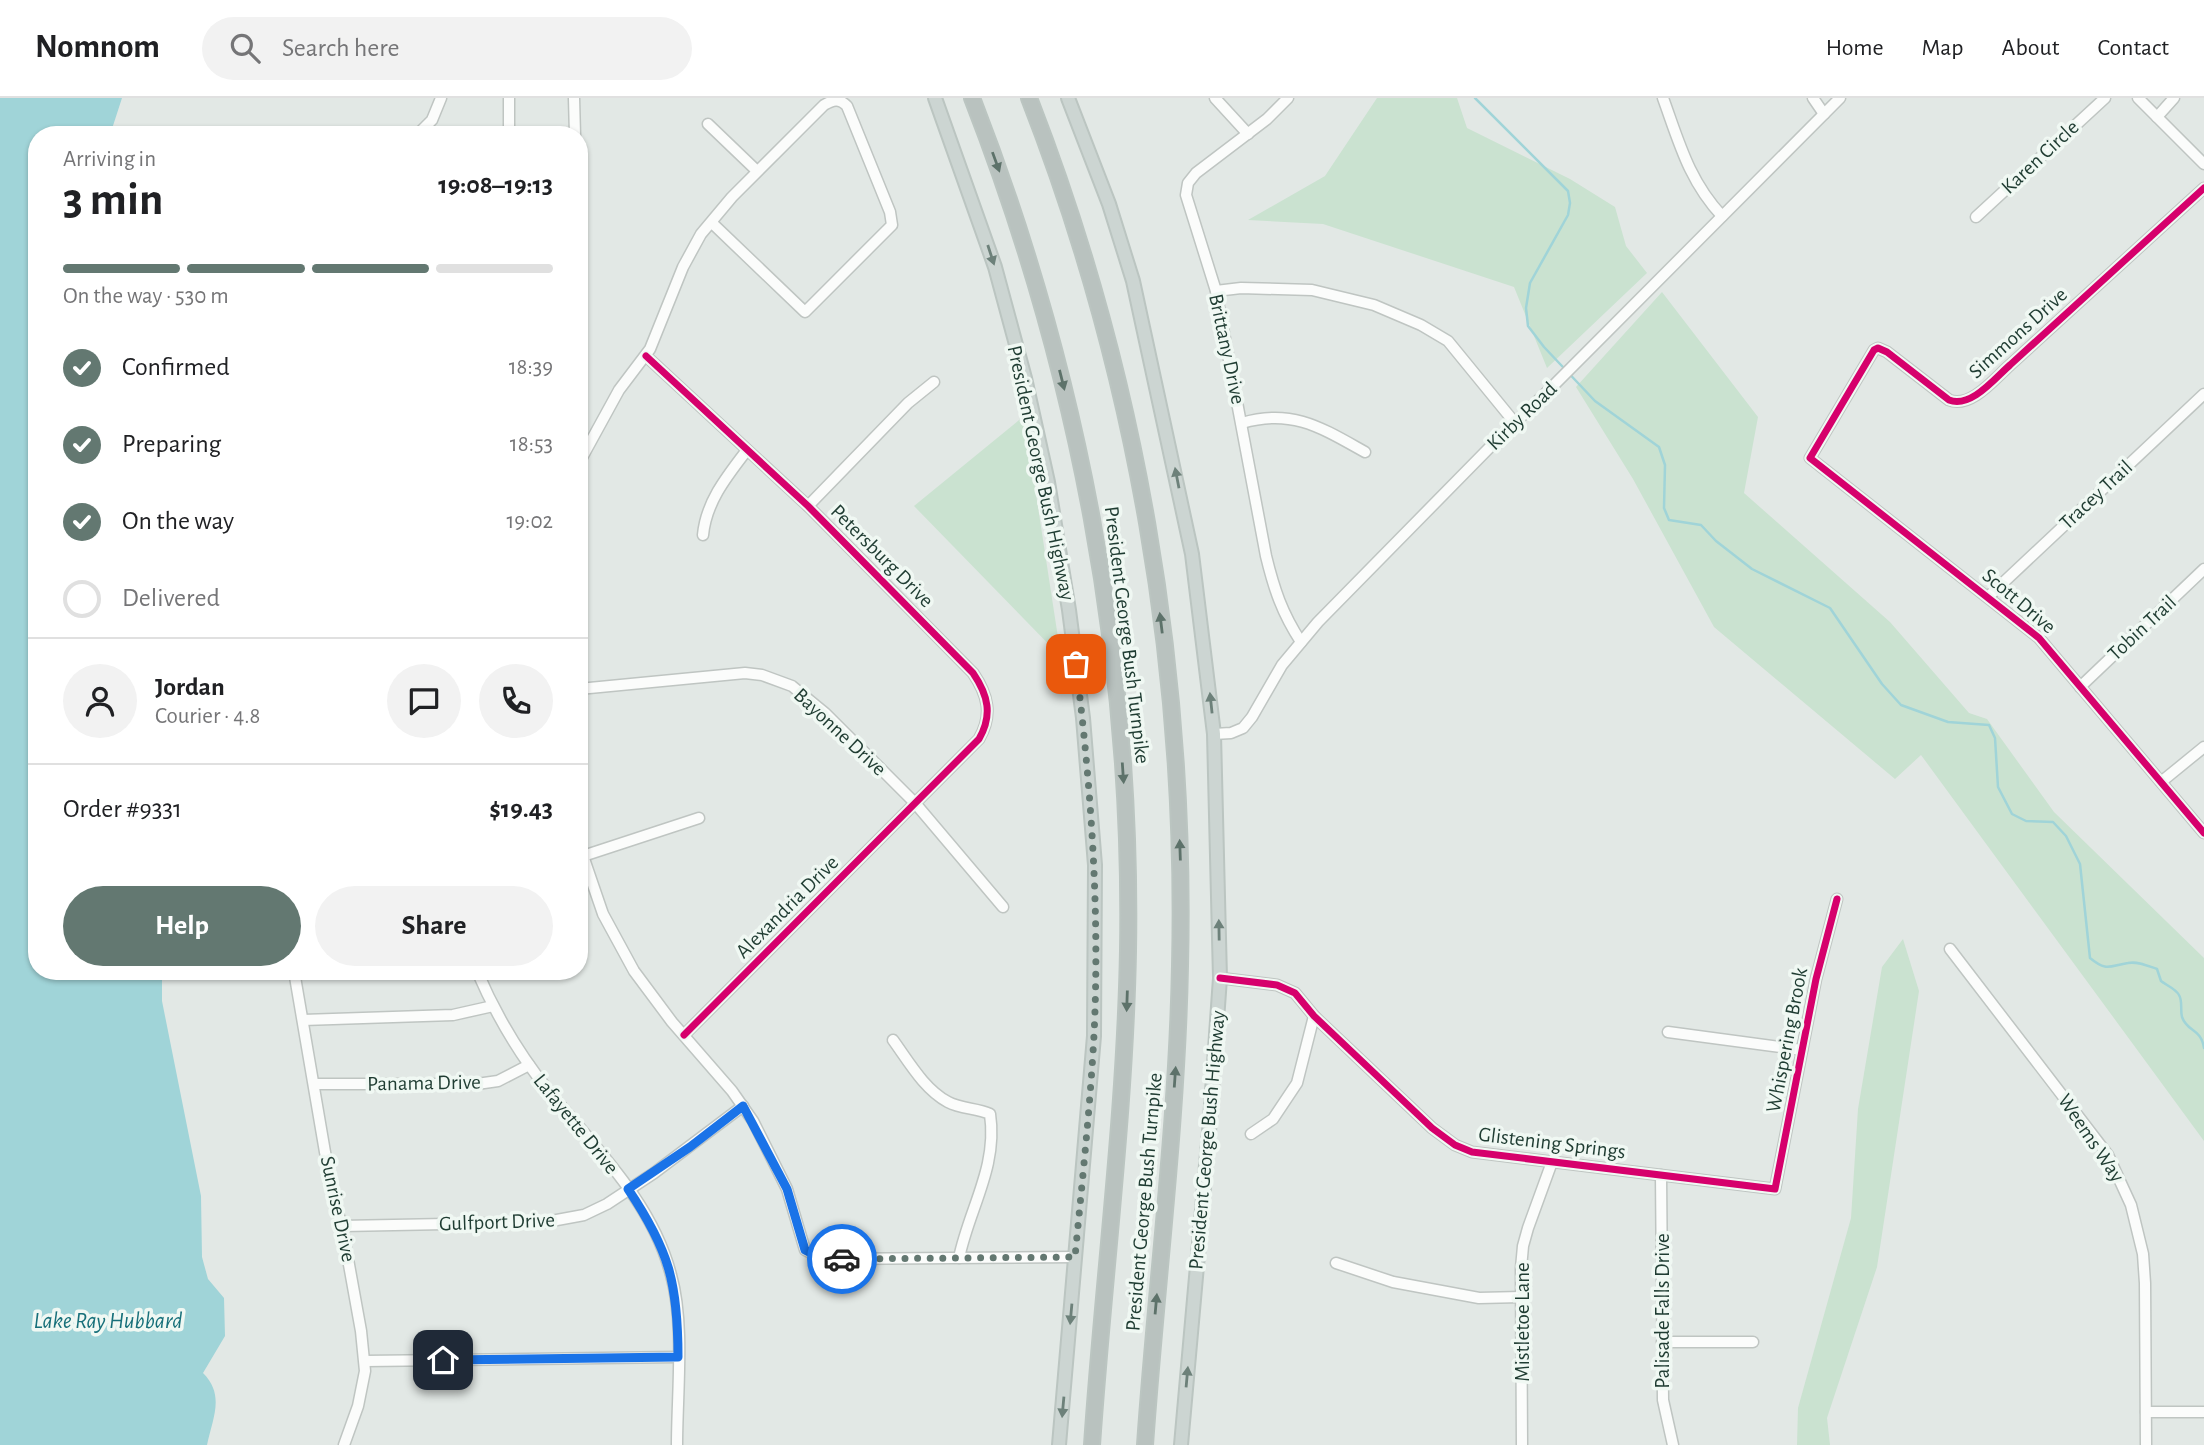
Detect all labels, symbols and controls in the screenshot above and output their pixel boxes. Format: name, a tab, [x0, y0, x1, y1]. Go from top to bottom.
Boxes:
search box	[202, 17, 692, 80]
icon: search	[226, 29, 264, 67]
text: Nomnom	[35, 31, 160, 64]
text: Search here	[282, 35, 400, 61]
text: Home	[1826, 36, 1884, 60]
text: Map	[1922, 36, 1964, 60]
text: About	[2002, 36, 2059, 60]
text: Contact	[2097, 36, 2169, 60]
street label: Karen Circle	[1997, 116, 2083, 198]
text: Arriving in	[63, 148, 156, 171]
one-way arrow	[991, 151, 1002, 172]
text: 19:08–19:13	[438, 172, 553, 198]
text: 3 min	[63, 177, 163, 223]
one-way arrow	[986, 245, 997, 266]
street label: Simmons Drive	[1965, 284, 2071, 382]
text: On the way · 530 m	[63, 285, 229, 308]
street label: Brittany Drive	[1205, 292, 1249, 406]
street label: President George Bush Highway	[1004, 344, 1078, 602]
icon: check	[63, 349, 101, 387]
text: Confirmed	[122, 354, 230, 380]
text: 18:39	[509, 356, 553, 379]
one-way arrow	[1057, 369, 1068, 391]
street label: Kirby Road	[1483, 378, 1561, 454]
icon: check	[63, 426, 101, 464]
text: Preparing	[122, 431, 221, 457]
text: 18:53	[510, 433, 553, 456]
street label: Tracey Trail	[2056, 456, 2136, 534]
one-way arrow	[1171, 467, 1182, 489]
street label: Petersburg Drive	[827, 501, 937, 611]
icon: check	[63, 503, 101, 541]
street label: President George Bush Turnpike	[1101, 505, 1153, 765]
text: On the way	[122, 508, 234, 534]
text: 19:02	[506, 510, 553, 533]
street label: Scott Drive	[1978, 565, 2060, 637]
text: Delivered	[122, 585, 220, 611]
street label: Tobin Trail	[2104, 591, 2180, 665]
one-way arrow	[1156, 612, 1167, 634]
pin	[1046, 634, 1106, 694]
icon: bag	[1057, 645, 1095, 683]
button: person	[63, 664, 137, 738]
button: chat	[387, 664, 461, 738]
button: phone	[479, 664, 553, 738]
text: Jordan	[155, 674, 225, 700]
street label: Bayonne Drive	[790, 684, 890, 780]
one-way arrow	[1205, 692, 1216, 714]
text: Courier · 4.8	[155, 705, 260, 728]
one-way arrow	[1118, 762, 1129, 784]
text: Order #9331	[63, 796, 182, 822]
text: $19.43	[489, 796, 553, 822]
one-way arrow	[1174, 838, 1185, 860]
street label: Alexandria Drive	[732, 852, 842, 962]
button: Help	[63, 886, 301, 966]
button: Share	[315, 886, 553, 966]
one-way arrow	[1213, 919, 1225, 941]
street label: Whispering Brook	[1763, 965, 1811, 1114]
one-way arrow	[1121, 990, 1132, 1012]
street label: President George Bush Highway	[1185, 1009, 1229, 1270]
one-way arrow	[1170, 1066, 1181, 1088]
street label: Lafayette Drive	[529, 1070, 623, 1178]
street label: Panama Drive	[367, 1072, 481, 1094]
street label: President George Bush Turnpike	[1122, 1072, 1166, 1332]
street label: Weems Way	[2054, 1090, 2128, 1186]
street label: Glistening Springs	[1477, 1124, 1627, 1162]
street label: Sunrise Drive	[317, 1154, 359, 1264]
street label: Gulfport Drive	[439, 1209, 555, 1235]
courier	[807, 1224, 877, 1294]
street label: Palisade Falls Drive	[1652, 1233, 1673, 1389]
icon: car	[823, 1240, 861, 1278]
street label: Mistletoe Lane	[1512, 1262, 1533, 1382]
one-way arrow	[1151, 1293, 1162, 1315]
one-way arrow	[1065, 1303, 1076, 1325]
water label: Lake Ray Hubbard	[34, 1310, 182, 1333]
pin	[413, 1330, 473, 1390]
icon: home	[424, 1341, 462, 1379]
one-way arrow	[1182, 1366, 1193, 1388]
one-way arrow	[1057, 1397, 1068, 1419]

